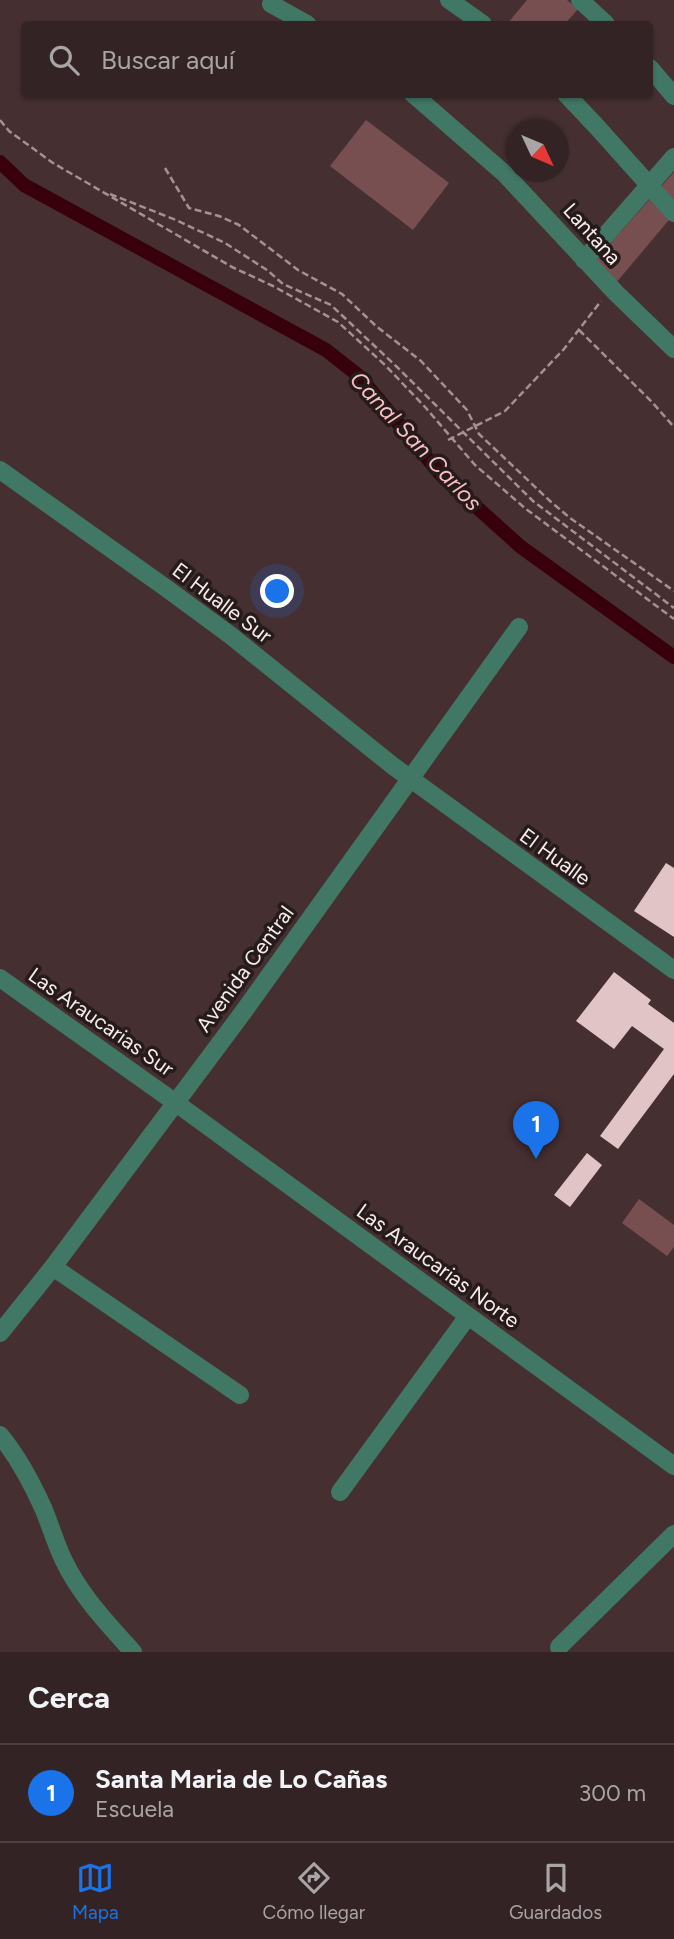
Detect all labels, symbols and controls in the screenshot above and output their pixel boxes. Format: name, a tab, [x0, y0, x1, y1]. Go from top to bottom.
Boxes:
search box	[21, 21, 653, 98]
icon: search	[45, 41, 83, 79]
text: Buscar aquí	[101, 44, 235, 76]
north arrow	[506, 119, 569, 182]
street label: Lantana	[558, 198, 627, 270]
water label: Canal San Carlos	[344, 365, 488, 517]
street label: El Hualle Sur	[168, 557, 277, 648]
your location	[260, 574, 294, 608]
street label: El Hualle	[515, 823, 595, 891]
street label: Avenida Central	[191, 901, 299, 1037]
street label: Las Araucarias Sur	[24, 962, 179, 1081]
pin: 1	[513, 1101, 559, 1159]
street label: Las Araucarias Norte	[352, 1198, 525, 1333]
text: Cerca	[28, 1679, 110, 1716]
text: Santa Maria de Lo Cañas	[95, 1763, 387, 1795]
text: 1	[46, 1779, 56, 1807]
text: 300 m	[579, 1779, 646, 1807]
text: Escuela	[95, 1795, 174, 1823]
tab: Mapa	[72, 1859, 119, 1924]
tab: Cómo llegar	[263, 1859, 365, 1924]
tab: Guardados	[509, 1859, 602, 1924]

